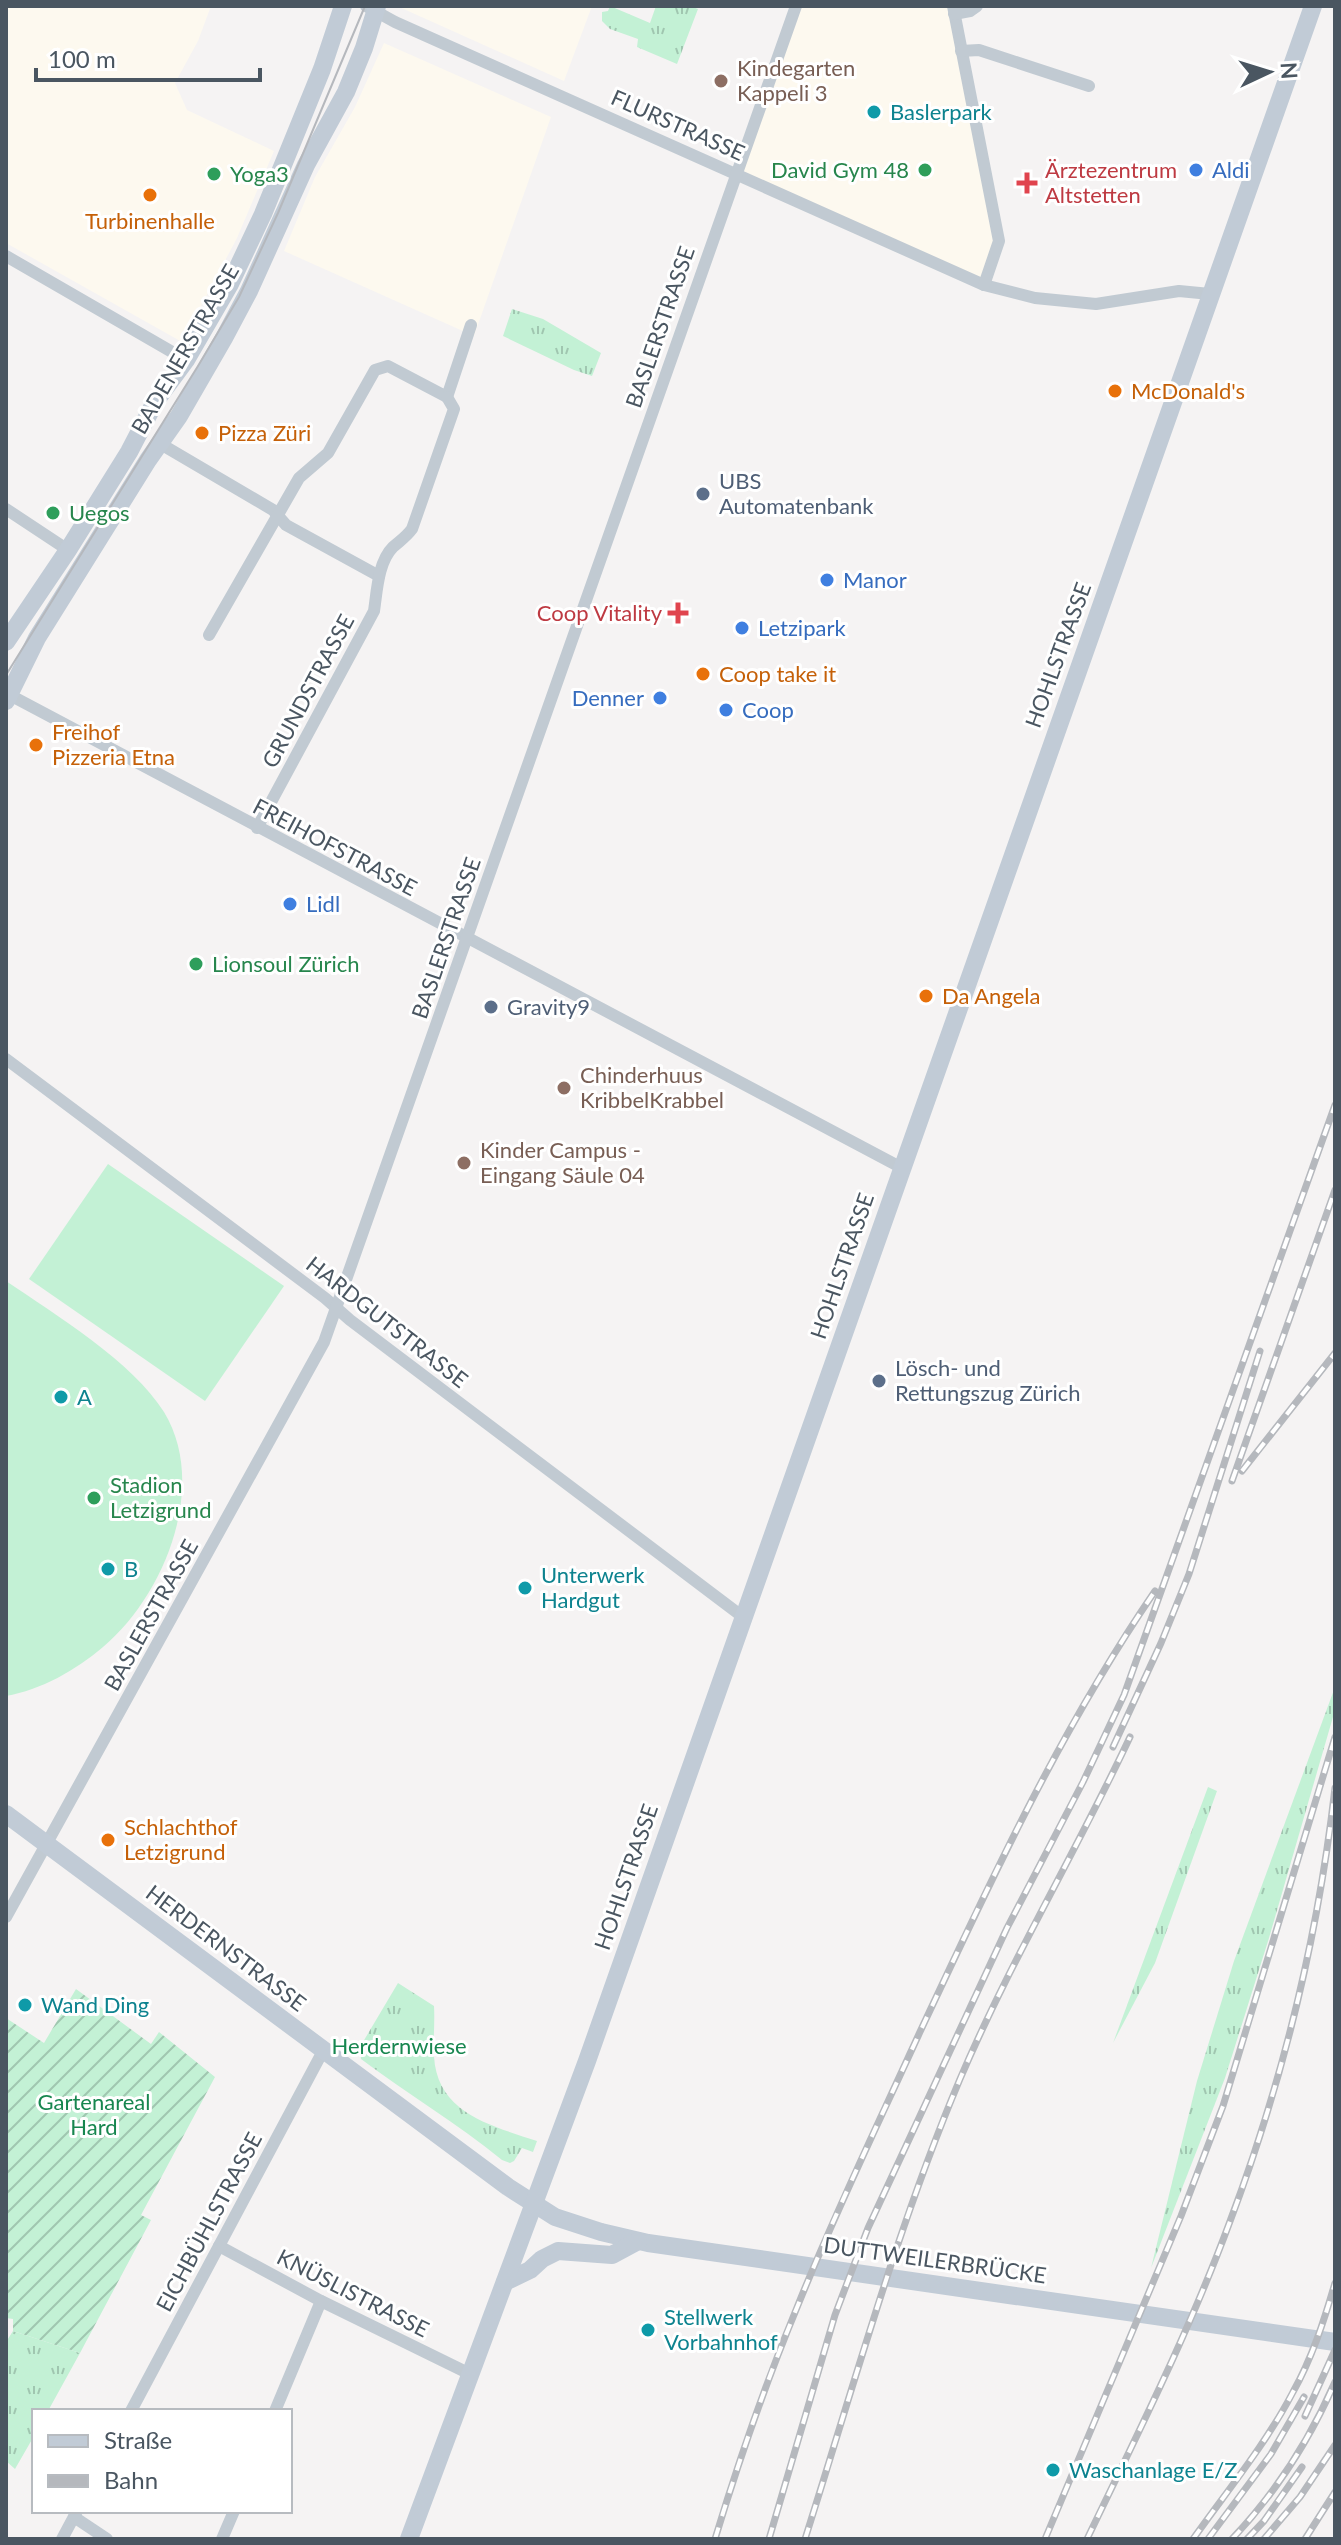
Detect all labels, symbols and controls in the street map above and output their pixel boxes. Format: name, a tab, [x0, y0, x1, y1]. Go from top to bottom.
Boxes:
scale bar	[36, 32, 260, 82]
north arrow	[1229, 32, 1309, 112]
text: 100 m	[48, 44, 116, 73]
place label: Kindegarten Kappeli 3	[737, 54, 855, 106]
text: N	[1275, 61, 1304, 80]
marker: Kindegarten Kappeli 3	[712, 72, 730, 90]
street label: FLURSTRASSE	[607, 83, 749, 166]
place label: Baslerpark	[890, 98, 993, 125]
marker: Baslerpark	[865, 103, 883, 121]
place label: David Gym 48	[771, 156, 909, 183]
place label: Ärztezentrum Altstetten	[1045, 156, 1177, 208]
place label: Aldi	[1212, 156, 1250, 183]
place label: Yoga3	[230, 160, 289, 187]
marker: David Gym 48	[916, 161, 934, 179]
marker: Aldi	[1187, 161, 1205, 179]
marker: Yoga3	[205, 165, 223, 183]
marker: Ärztezentrum Altstetten	[1016, 172, 1038, 194]
marker: Turbinenhalle	[141, 186, 159, 204]
place label: Turbinenhalle	[85, 207, 215, 234]
street label: BASLERSTRASSE	[619, 243, 700, 411]
street label: BADENERSTRASSE	[125, 259, 244, 439]
place label: McDonald's	[1131, 377, 1245, 404]
marker: McDonald's	[1106, 382, 1124, 400]
place label: Pizza Züri	[218, 419, 311, 446]
marker: Pizza Züri	[193, 424, 211, 442]
place label: UBS Automatenbank	[719, 467, 874, 519]
marker: UBS Automatenbank	[694, 485, 712, 503]
place label: Uegos	[69, 499, 130, 526]
marker: Uegos	[44, 504, 62, 522]
place label: Manor	[843, 566, 907, 593]
marker: Manor	[818, 571, 836, 589]
street label: HOHLSTRASSE	[1019, 578, 1096, 731]
place label: Coop Vitality	[537, 599, 663, 626]
marker: Coop Vitality	[669, 604, 687, 622]
street label: GRUNDSTRASSE	[256, 610, 359, 772]
place label: Letzipark	[758, 614, 846, 641]
marker: Letzipark	[733, 619, 751, 637]
place label: Coop take it	[719, 660, 836, 687]
marker: Coop take it	[694, 665, 712, 683]
place label: Denner	[572, 684, 644, 711]
marker: Denner	[651, 689, 669, 707]
place label: Coop	[742, 696, 794, 723]
marker: Coop	[717, 701, 735, 719]
place label: Freihof Pizzeria Etna	[52, 718, 175, 770]
marker: Freihof Pizzeria Etna	[27, 736, 45, 754]
street label: FREIHOFSTRASSE	[249, 792, 422, 901]
street label: BASLERSTRASSE	[405, 854, 486, 1022]
place label: Lidl	[306, 890, 340, 917]
marker: Lidl	[281, 895, 299, 913]
place label: Lionsoul Zürich	[212, 950, 360, 977]
marker: Lionsoul Zürich	[187, 955, 205, 973]
place label: Da Angela	[942, 982, 1040, 1009]
marker: Da Angela	[917, 987, 935, 1005]
place label: Gravity9	[507, 993, 590, 1020]
marker: Gravity9	[482, 998, 500, 1016]
place label: Chinderhuus KribbelKrabbel	[580, 1061, 724, 1113]
marker: Chinderhuus KribbelKrabbel	[555, 1079, 573, 1097]
place label: Kinder Campus - Eingang Säule 04	[480, 1136, 645, 1188]
marker: Kinder Campus - Eingang Säule 04	[455, 1154, 473, 1172]
street label: HOHLSTRASSE	[804, 1189, 879, 1342]
street label: HARDGUTSTRASSE	[301, 1250, 473, 1393]
place label: Lösch- und Rettungszug Zürich	[895, 1354, 1081, 1406]
marker: Lösch- und Rettungszug Zürich	[870, 1372, 888, 1390]
place label: A	[77, 1383, 92, 1410]
marker: A	[52, 1388, 70, 1406]
place label: Stadion Letzigrund	[110, 1471, 211, 1523]
marker: Stadion Letzigrund	[85, 1489, 103, 1507]
street label: BASLERSTRASSE	[98, 1534, 203, 1695]
place label: B	[124, 1555, 138, 1582]
marker: B	[99, 1560, 117, 1578]
place label: Unterwerk Hardgut	[541, 1561, 645, 1613]
marker: Unterwerk Hardgut	[516, 1579, 534, 1597]
street label: HOHLSTRASSE	[588, 1800, 663, 1953]
place label: Schlachthof Letzigrund	[124, 1813, 238, 1865]
marker: Schlachthof Letzigrund	[99, 1831, 117, 1849]
street label: HERDERNSTRASSE	[141, 1879, 312, 2017]
place label: Wand Ding	[41, 1991, 149, 2018]
marker: Wand Ding	[16, 1996, 34, 2014]
park label: Herdernwiese	[331, 2032, 467, 2059]
park label: Gartenareal Hard	[38, 2088, 150, 2140]
street label: EICHBÜHLSTRASSE	[150, 2128, 267, 2316]
street label: DUTTWEILERBRÜCKE	[822, 2231, 1048, 2288]
street label: KNÜSLISTRASSE	[273, 2243, 434, 2343]
place label: Stellwerk Vorbahnhof	[664, 2303, 778, 2355]
marker: Stellwerk Vorbahnhof	[639, 2321, 657, 2339]
legend	[32, 2409, 292, 2513]
text: Straße	[104, 2425, 172, 2454]
place label: Waschanlage E/Z	[1069, 2456, 1238, 2483]
marker: Waschanlage E/Z	[1044, 2461, 1062, 2479]
text: Bahn	[104, 2465, 158, 2494]

